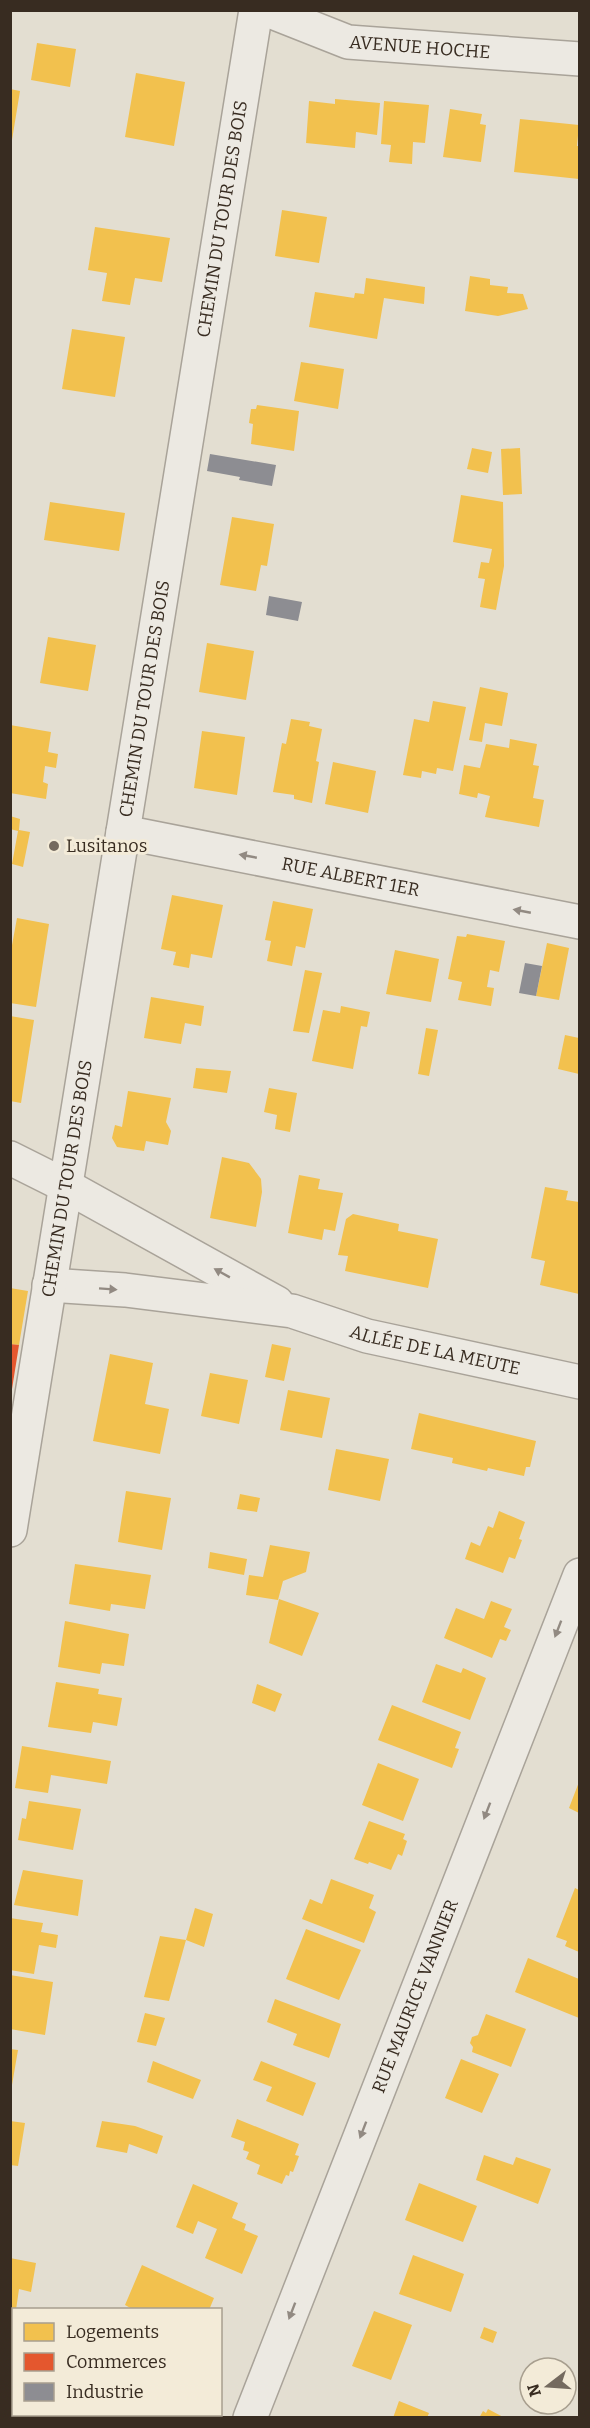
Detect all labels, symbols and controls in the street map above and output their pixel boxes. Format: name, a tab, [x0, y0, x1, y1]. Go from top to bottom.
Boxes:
street label: AVENUE HOCHE	[348, 31, 491, 63]
street label: CHEMIN DU TOUR DES BOIS	[192, 99, 252, 339]
street label: CHEMIN DU TOUR DES BOIS	[115, 579, 175, 819]
place label: Lusitanos	[66, 835, 147, 857]
marker: Lusitanos	[47, 839, 61, 853]
one-way arrow	[239, 851, 258, 860]
street label: RUE ALBERT 1ER	[280, 853, 422, 901]
one-way arrow	[512, 906, 531, 915]
street label: CHEMIN DU TOUR DES BOIS	[37, 1058, 97, 1299]
one-way arrow	[213, 1268, 230, 1278]
one-way arrow	[98, 1284, 117, 1293]
street label: ALLÉE DE LA MEUTE	[347, 1320, 522, 1380]
one-way arrow	[553, 1621, 563, 1639]
one-way arrow	[482, 1802, 491, 1820]
street label: RUE MAURICE VANNIER	[367, 1896, 463, 2096]
one-way arrow	[358, 2121, 368, 2139]
one-way arrow	[287, 2302, 296, 2320]
legend	[12, 2308, 222, 2416]
text: Logements	[66, 2321, 159, 2343]
text: Commerces	[66, 2351, 167, 2373]
north arrow	[518, 2356, 578, 2416]
text: Industrie	[66, 2381, 144, 2403]
text: N	[523, 2382, 545, 2399]

